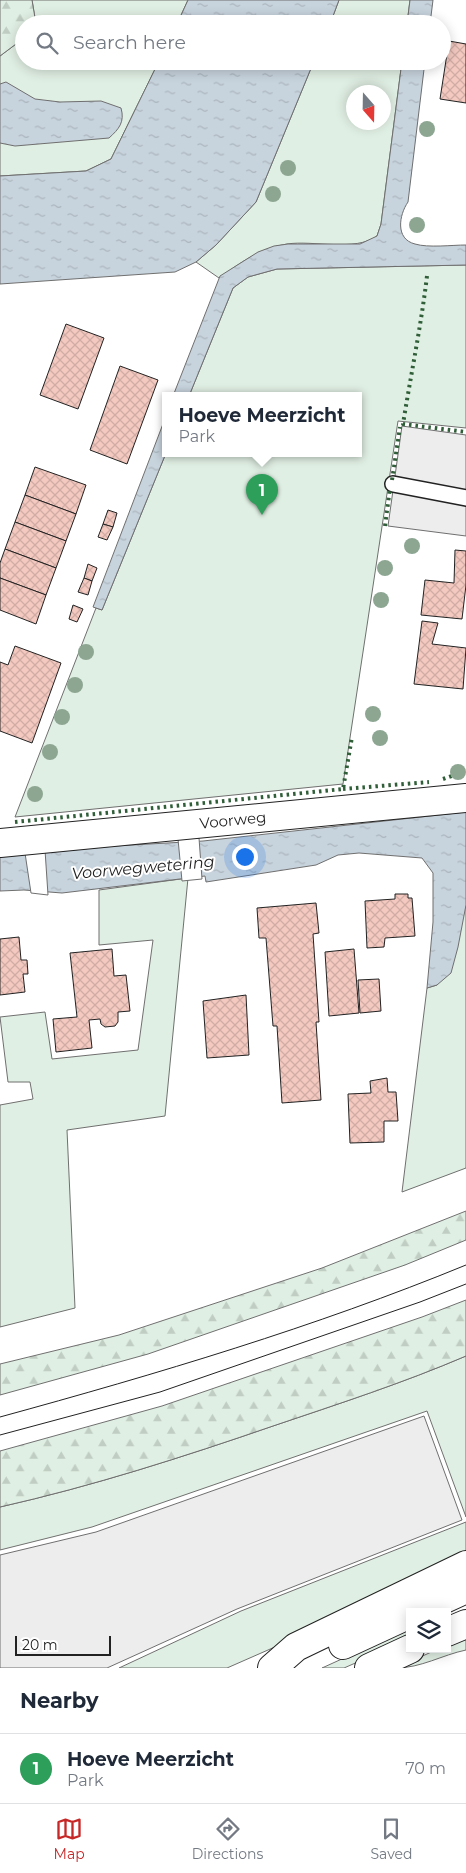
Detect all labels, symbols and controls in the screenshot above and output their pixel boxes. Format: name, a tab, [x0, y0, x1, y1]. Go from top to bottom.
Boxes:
search box	[15, 15, 451, 70]
icon: search	[33, 29, 61, 57]
text: Search here	[73, 31, 186, 54]
north arrow	[346, 85, 391, 130]
popup	[162, 392, 362, 457]
text: Hoeve Meerzicht	[179, 404, 345, 427]
text: Park	[179, 427, 215, 446]
pin: 1	[246, 474, 278, 515]
street label: Voorweg	[199, 807, 267, 833]
your location	[232, 844, 258, 870]
water label: Voorwegwetering	[71, 852, 215, 883]
map controls	[406, 1608, 451, 1653]
button: layers	[406, 1608, 451, 1653]
scale bar	[15, 1633, 111, 1656]
text: 20 m	[22, 1636, 58, 1654]
text: Nearby	[20, 1688, 99, 1713]
text: Hoeve Meerzicht	[67, 1748, 234, 1771]
text: 1	[33, 1759, 39, 1778]
text: 70 m	[405, 1759, 446, 1778]
text: Park	[67, 1771, 104, 1790]
tab: Map	[54, 1815, 85, 1863]
tab: Directions	[192, 1815, 263, 1863]
tab: Saved	[370, 1815, 412, 1863]

